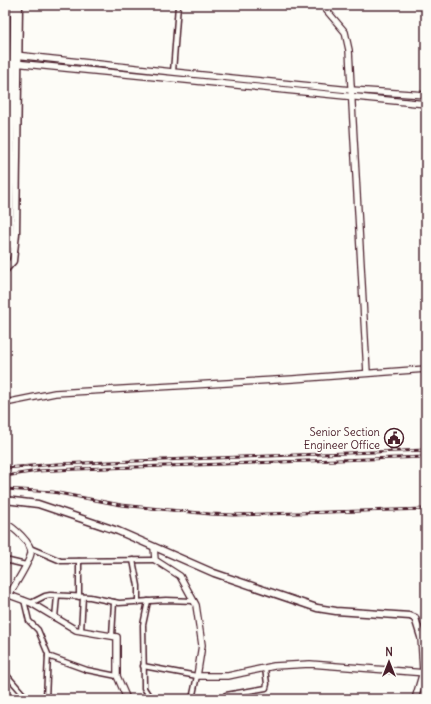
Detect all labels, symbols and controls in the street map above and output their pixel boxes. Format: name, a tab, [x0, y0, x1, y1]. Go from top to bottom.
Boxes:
place label: Senior Section Engineer Office	[304, 425, 380, 452]
public building icon: Senior Section Engineer Office	[383, 427, 405, 449]
north arrow	[369, 642, 409, 682]
text: N	[385, 645, 393, 659]

